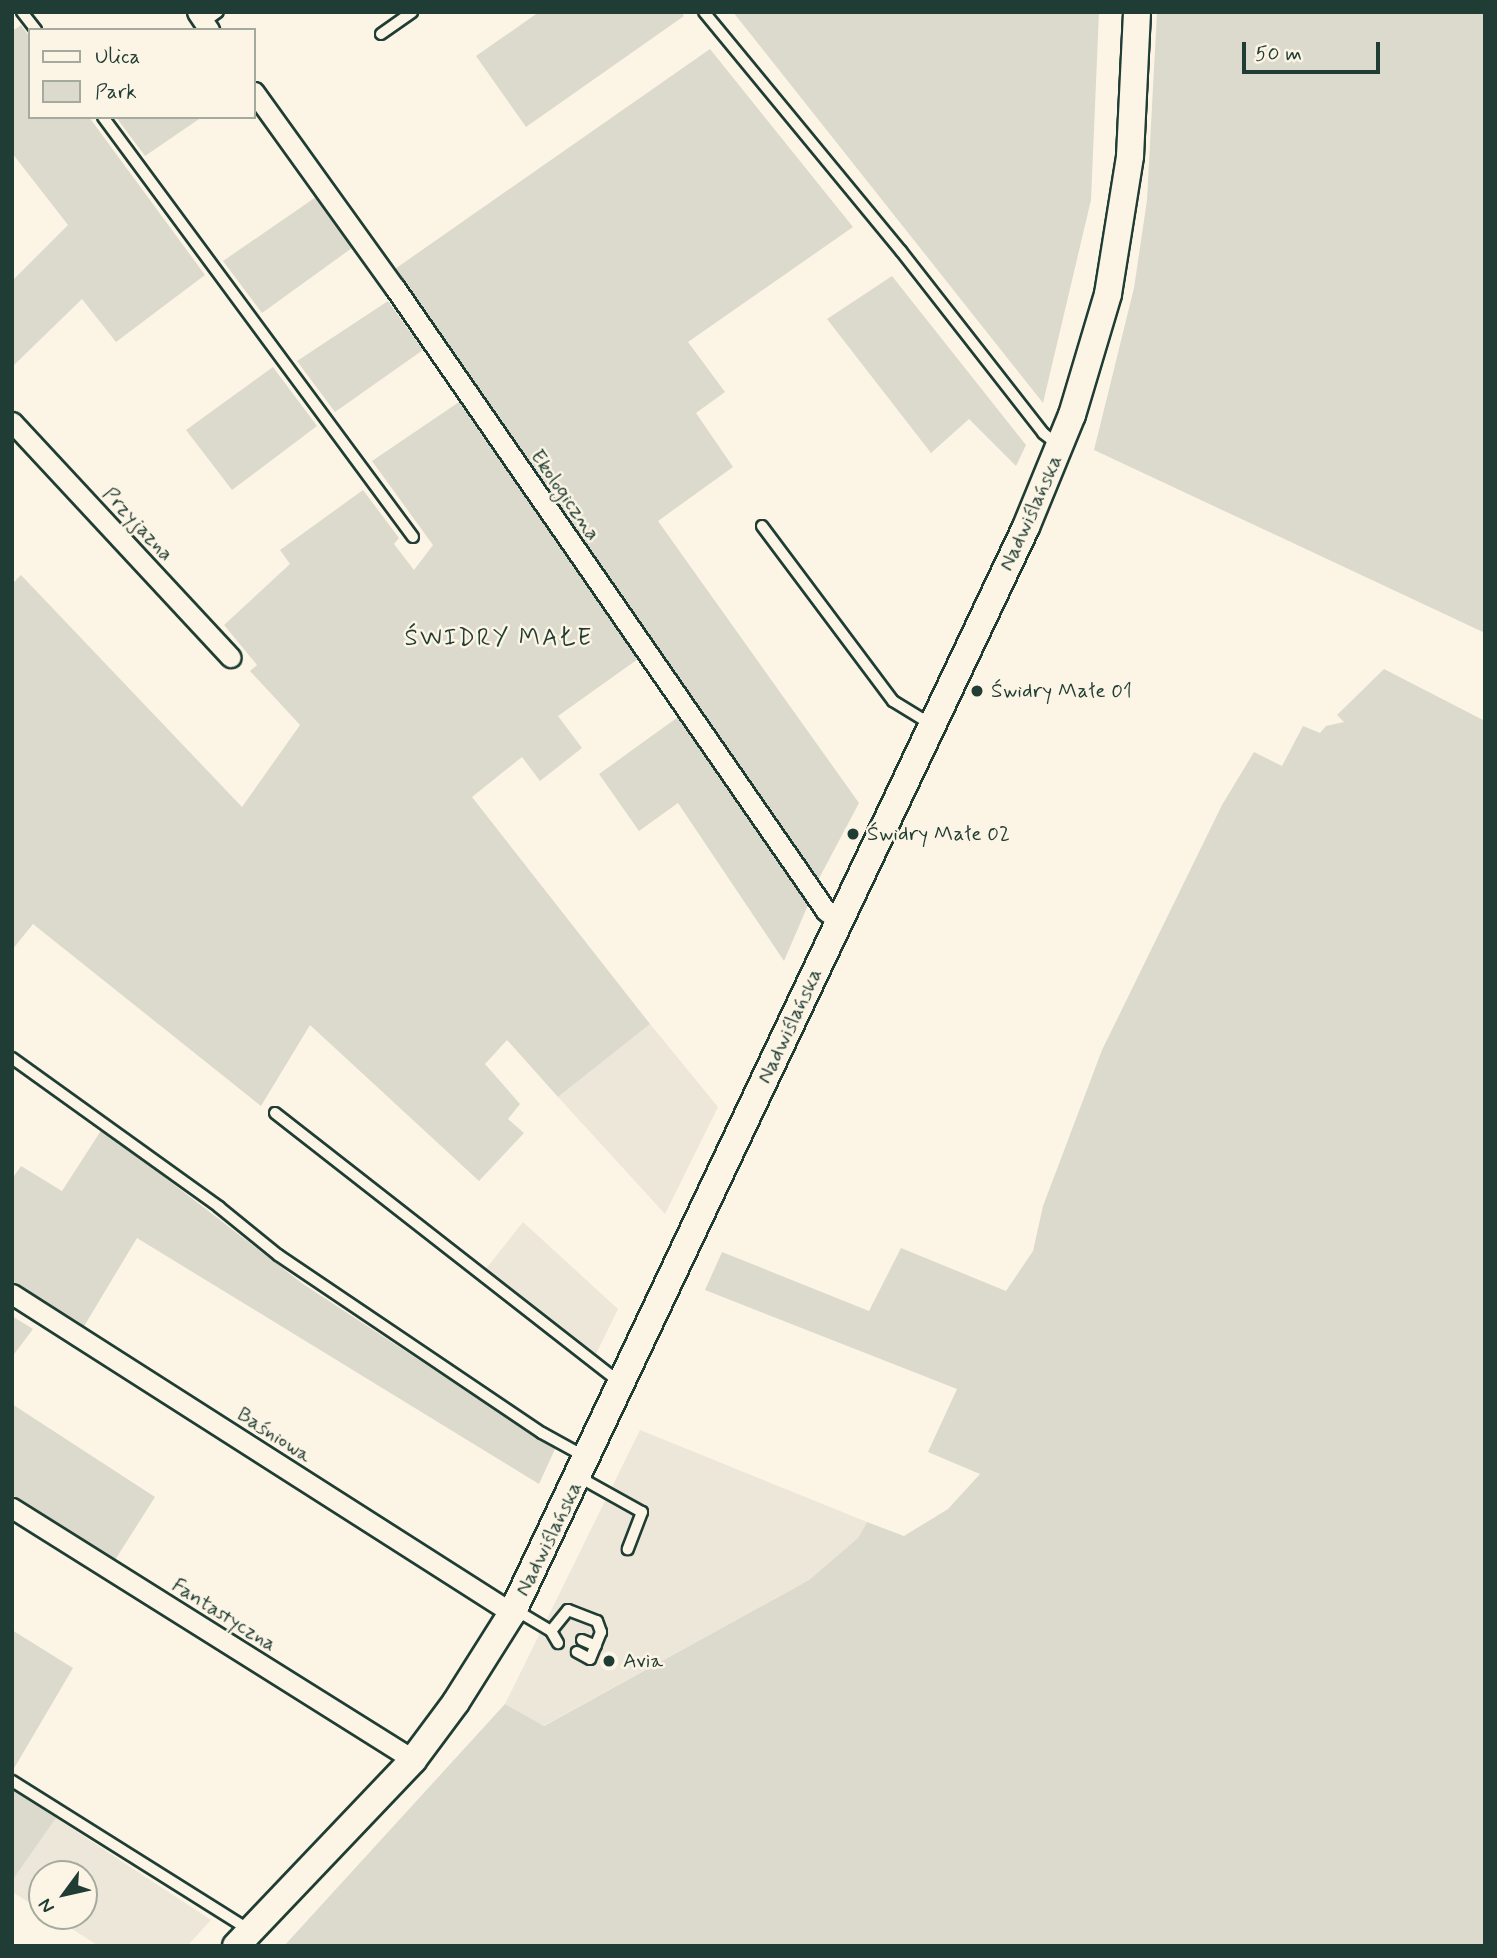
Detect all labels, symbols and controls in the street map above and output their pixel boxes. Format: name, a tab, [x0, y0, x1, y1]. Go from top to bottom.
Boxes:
legend	[28, 28, 256, 119]
scale bar	[1245, 28, 1383, 72]
text: 50 m	[1255, 40, 1302, 68]
text: Ulica	[95, 43, 140, 71]
text: Park	[95, 78, 137, 106]
street label: Ekologiczna	[525, 445, 605, 545]
street label: Nadwiślańska	[994, 451, 1068, 575]
street label: Przyjazna	[97, 482, 179, 566]
district label: ŚWIDRY MAŁE	[405, 625, 593, 653]
place label: Świdry Małe 01	[991, 678, 1131, 704]
marker: Świdry Małe 01	[969, 683, 985, 699]
place label: Świdry Małe 02	[867, 821, 1009, 847]
marker: Świdry Małe 02	[845, 826, 861, 842]
street label: Nadwiślańska	[752, 964, 828, 1088]
street label: Baśniowa	[232, 1402, 316, 1468]
street label: Nadwiślańska	[510, 1478, 588, 1600]
street label: Fantastyczna	[167, 1573, 281, 1657]
place label: Avia	[623, 1648, 663, 1674]
marker: Avia	[601, 1653, 617, 1669]
north arrow	[28, 1860, 98, 1930]
text: N	[33, 1894, 61, 1918]

